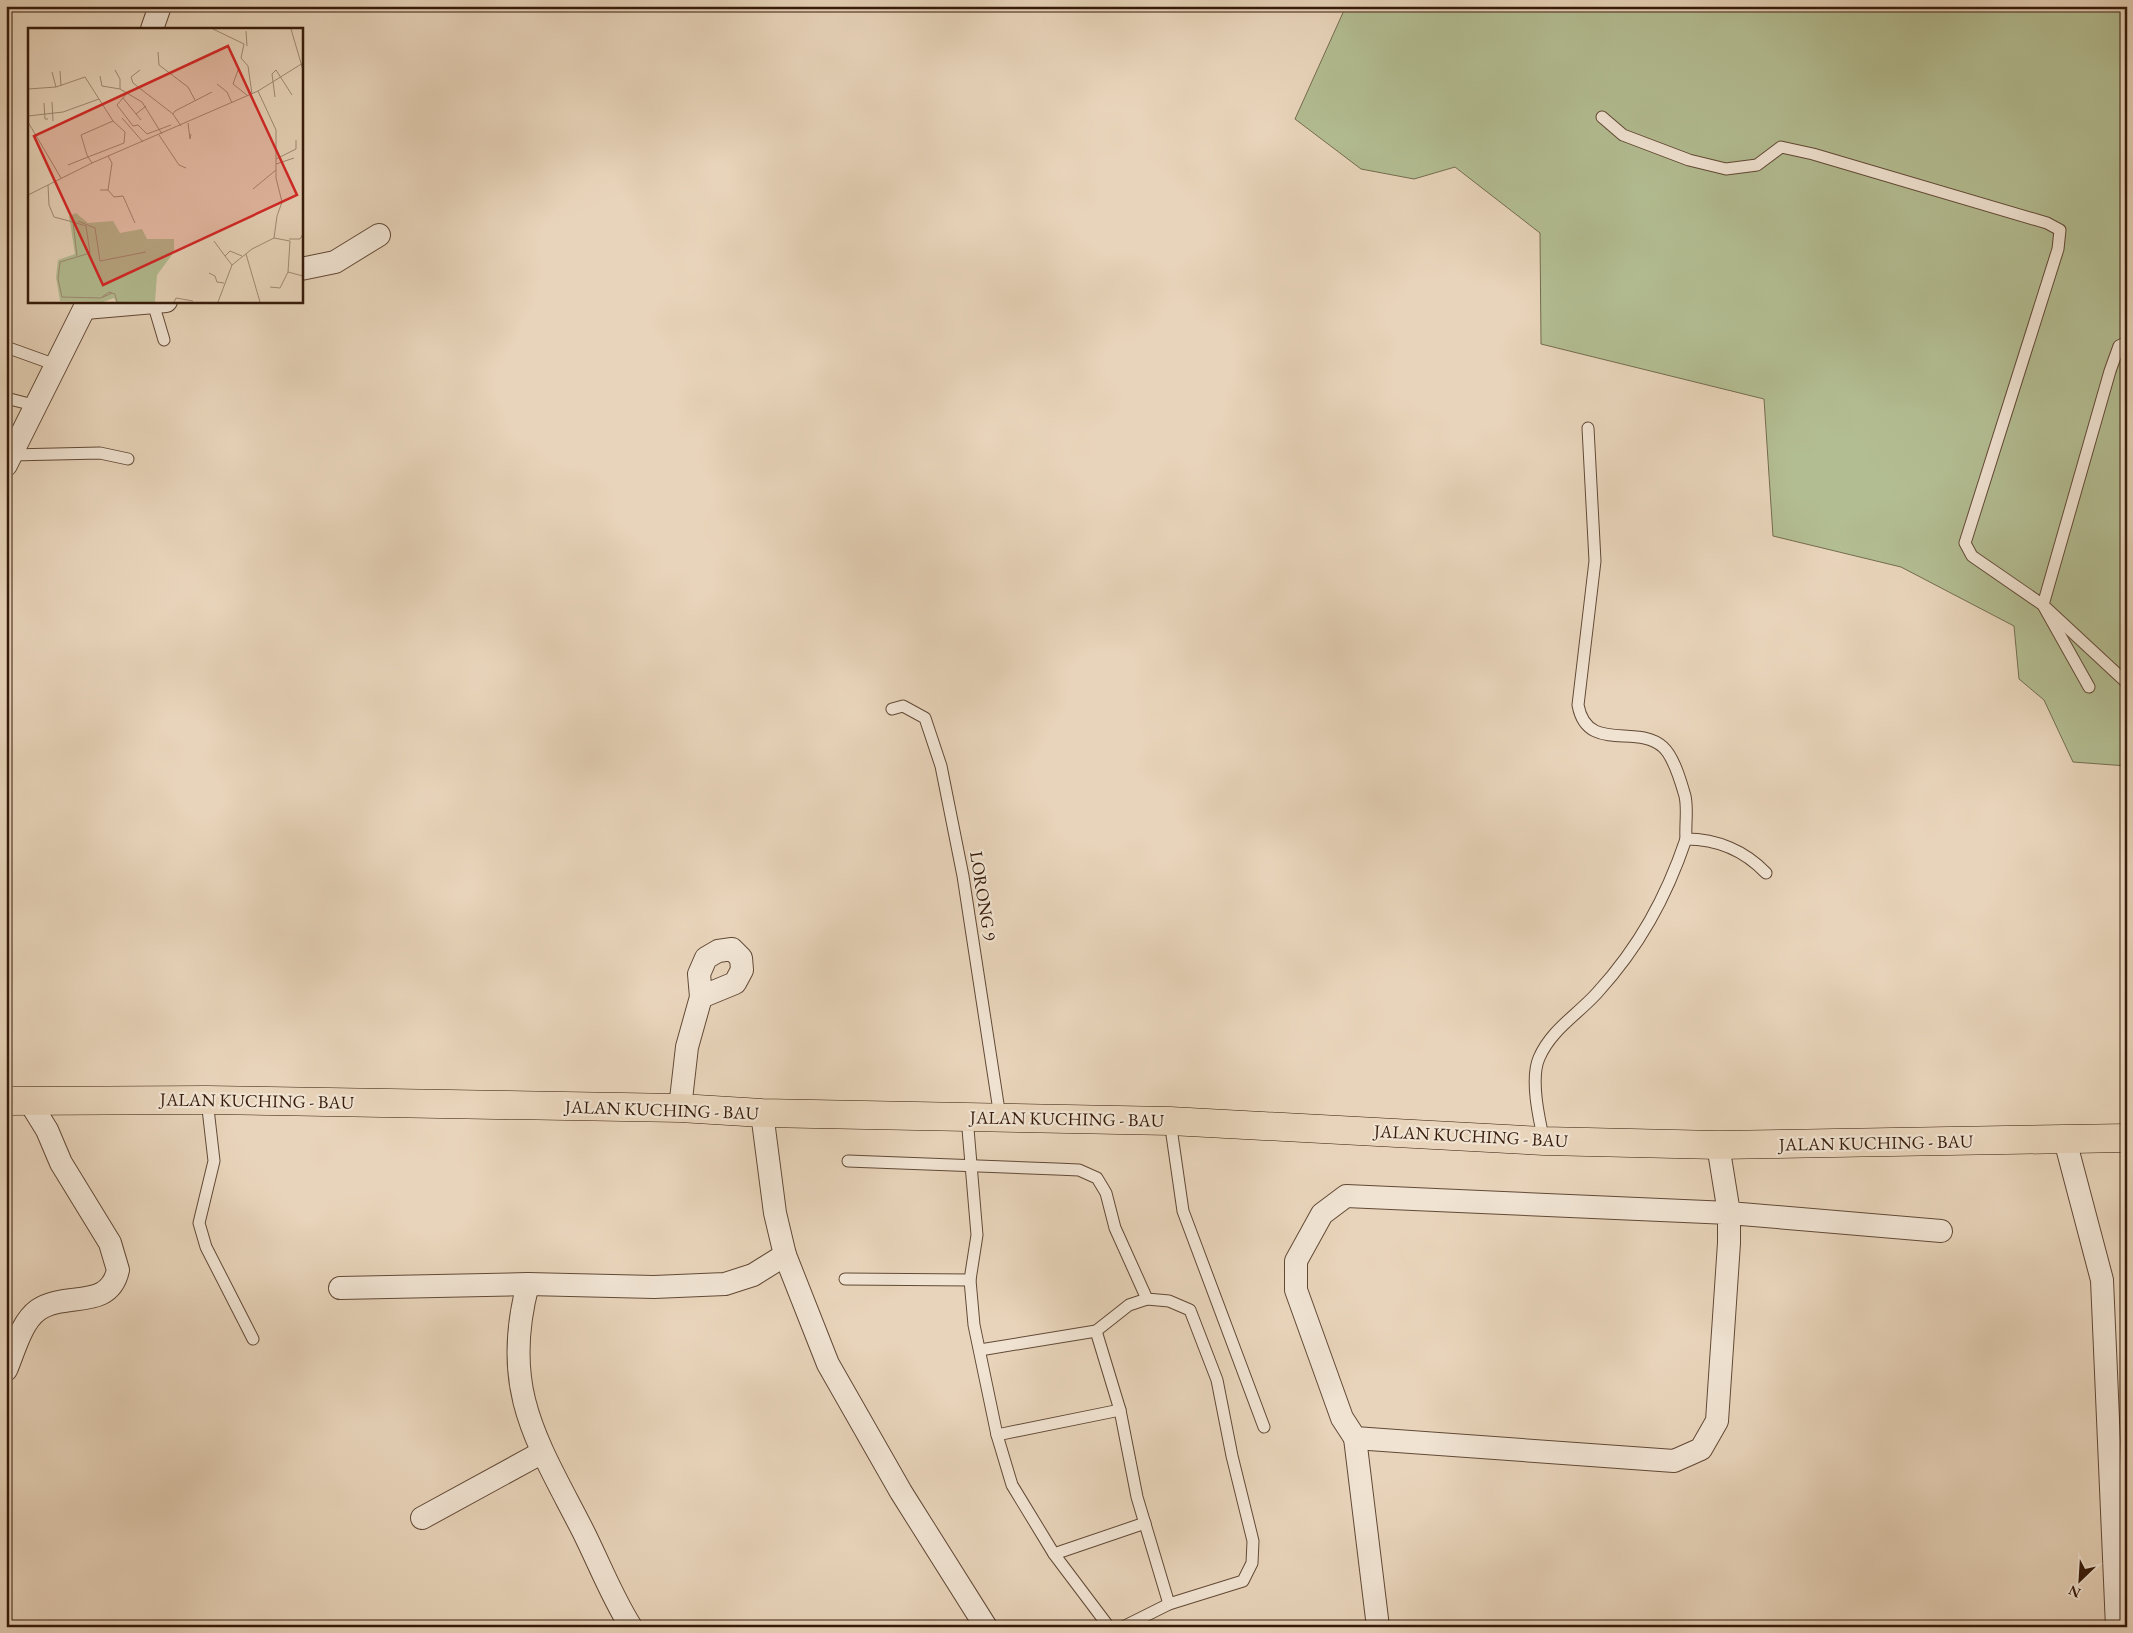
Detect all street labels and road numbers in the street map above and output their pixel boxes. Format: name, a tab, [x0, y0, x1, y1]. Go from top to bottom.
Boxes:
street label: LORONG 9	[965, 849, 1002, 943]
street label: JALAN KUCHING - BAU	[158, 1087, 355, 1114]
street label: JALAN KUCHING - BAU	[563, 1095, 760, 1124]
street label: JALAN KUCHING - BAU	[968, 1105, 1165, 1132]
street label: JALAN KUCHING - BAU	[1371, 1119, 1569, 1152]
street label: JALAN KUCHING - BAU	[1777, 1129, 1974, 1156]

